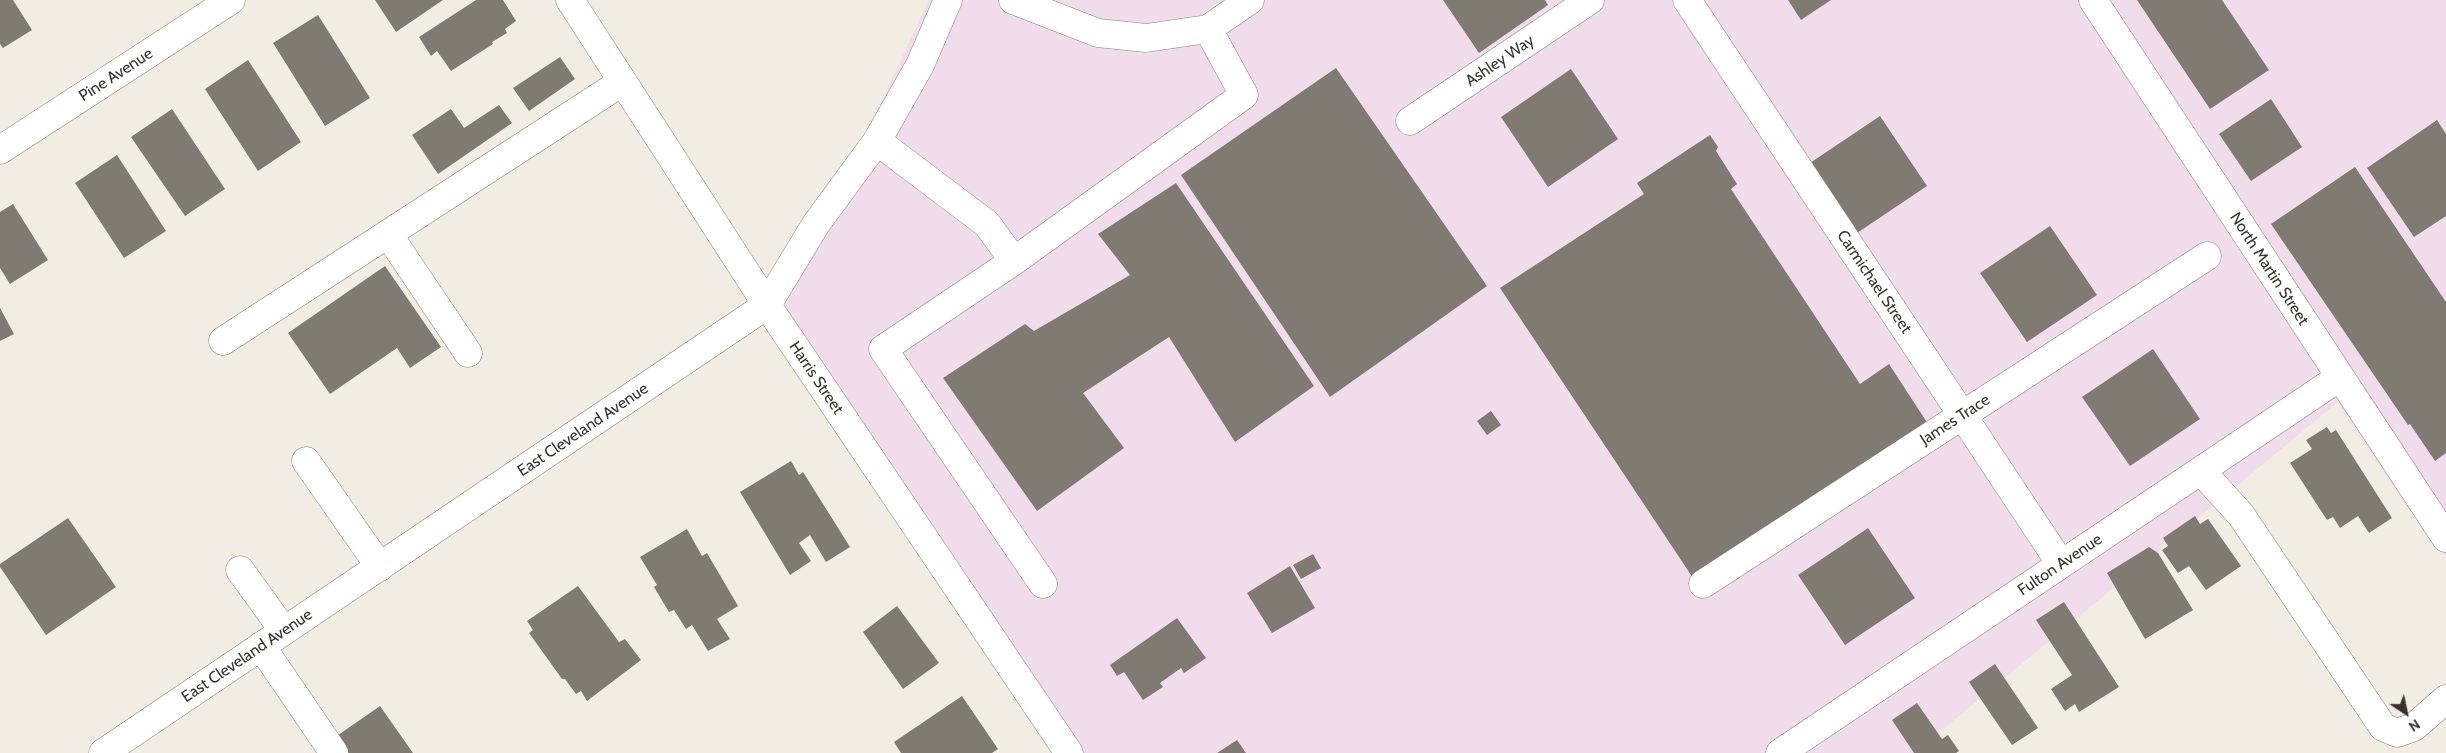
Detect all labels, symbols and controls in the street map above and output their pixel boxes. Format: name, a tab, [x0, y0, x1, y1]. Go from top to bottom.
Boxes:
street label: Ashley Way	[1462, 31, 1538, 91]
street label: Pine Avenue	[76, 44, 156, 106]
street label: North Martin Street	[2225, 209, 2313, 329]
street label: Carmichael Street	[1832, 227, 1916, 337]
street label: Harris Street	[785, 338, 847, 418]
street label: East Cleveland Avenue	[514, 379, 652, 481]
street label: James Trace	[1917, 390, 1993, 450]
street label: Fulton Avenue	[2014, 530, 2106, 600]
street label: East Cleveland Avenue	[178, 605, 316, 707]
north arrow	[2381, 688, 2431, 738]
text: N	[2405, 715, 2424, 736]

